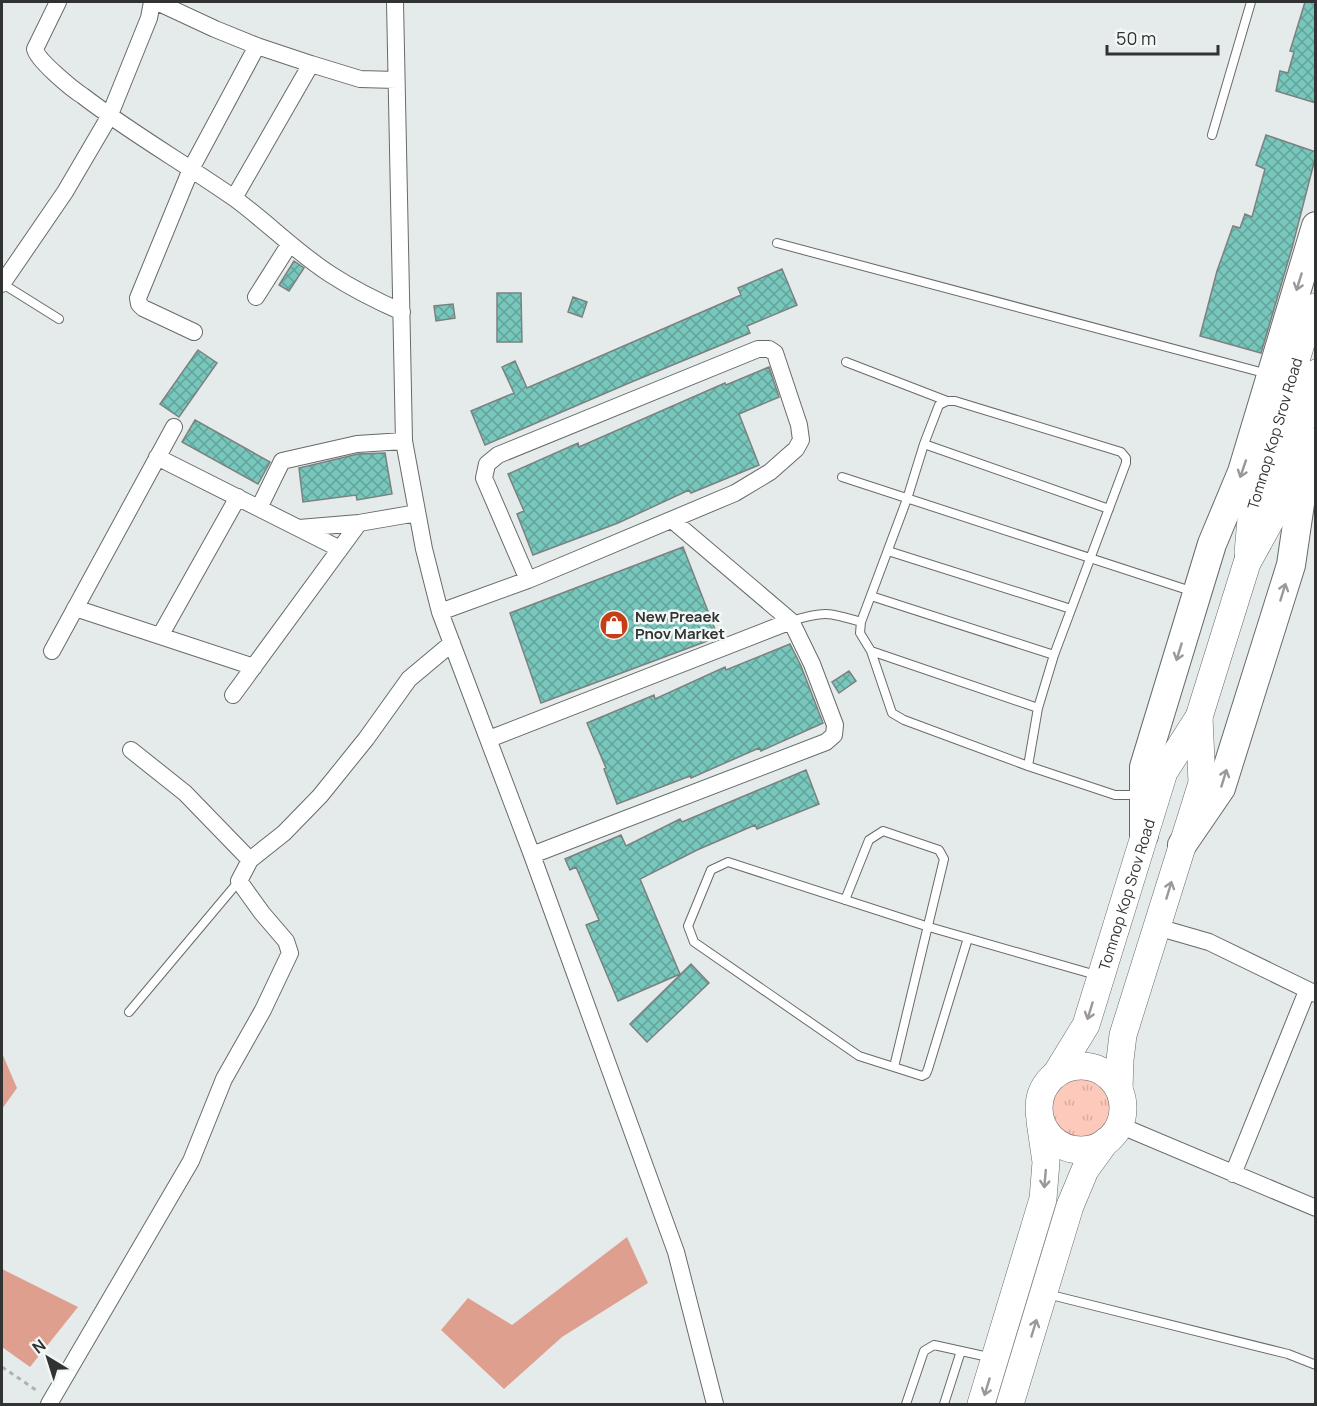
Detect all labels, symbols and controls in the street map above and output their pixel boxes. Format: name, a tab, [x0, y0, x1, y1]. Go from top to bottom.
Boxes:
scale bar	[1107, 18, 1218, 56]
text: 50 m	[1116, 26, 1156, 50]
one-way arrow	[1293, 272, 1304, 291]
street label: Tomnop Kop Srov Road	[1242, 355, 1307, 512]
one-way arrow	[1237, 459, 1248, 478]
one-way arrow	[1278, 583, 1289, 602]
place label: New Preaek Pnov Market	[635, 606, 725, 644]
shop icon: New Preaek Pnov Market	[598, 609, 630, 641]
one-way arrow	[1173, 643, 1184, 662]
one-way arrow	[1220, 769, 1231, 788]
street label: Tomnop Kop Srov Road	[1093, 816, 1159, 973]
one-way arrow	[1164, 881, 1175, 900]
one-way arrow	[1084, 1001, 1095, 1020]
one-way arrow	[1039, 1168, 1050, 1188]
one-way arrow	[1029, 1319, 1040, 1338]
north arrow	[18, 1328, 78, 1388]
text: N	[27, 1334, 50, 1358]
one-way arrow	[981, 1377, 992, 1396]

